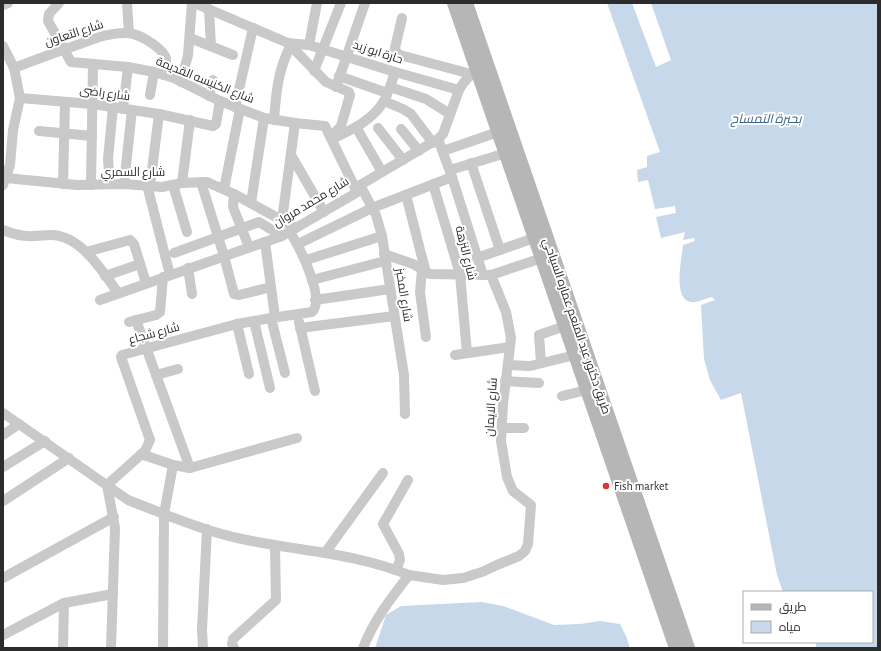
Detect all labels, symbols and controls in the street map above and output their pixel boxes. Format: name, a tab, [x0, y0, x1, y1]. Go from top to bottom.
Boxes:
street label: شارع التعاون	[43, 18, 106, 50]
street label: حارة ابو زيد	[351, 38, 404, 67]
street label: شارع الكنيسه القديمة	[153, 55, 256, 107]
street label: شارع راضى	[79, 84, 131, 104]
water label: بحيرة التمساح	[730, 113, 803, 128]
street label: شارع السمري	[101, 166, 165, 182]
street label: شارع محمد مروان	[271, 175, 352, 231]
street label: شارع النزهة	[452, 225, 479, 282]
street label: طريق دكتور عبد المنعم عماره السياحي	[537, 237, 613, 417]
street label: شارع المخبز	[392, 266, 414, 323]
street label: شارع شجاع	[127, 320, 182, 348]
street label: شارع الايمان	[483, 377, 501, 437]
place label: Fish market	[614, 480, 668, 492]
marker: Fish market	[601, 481, 611, 491]
legend	[743, 591, 873, 643]
text: طريق	[779, 601, 807, 614]
text: مياه	[779, 621, 801, 634]

